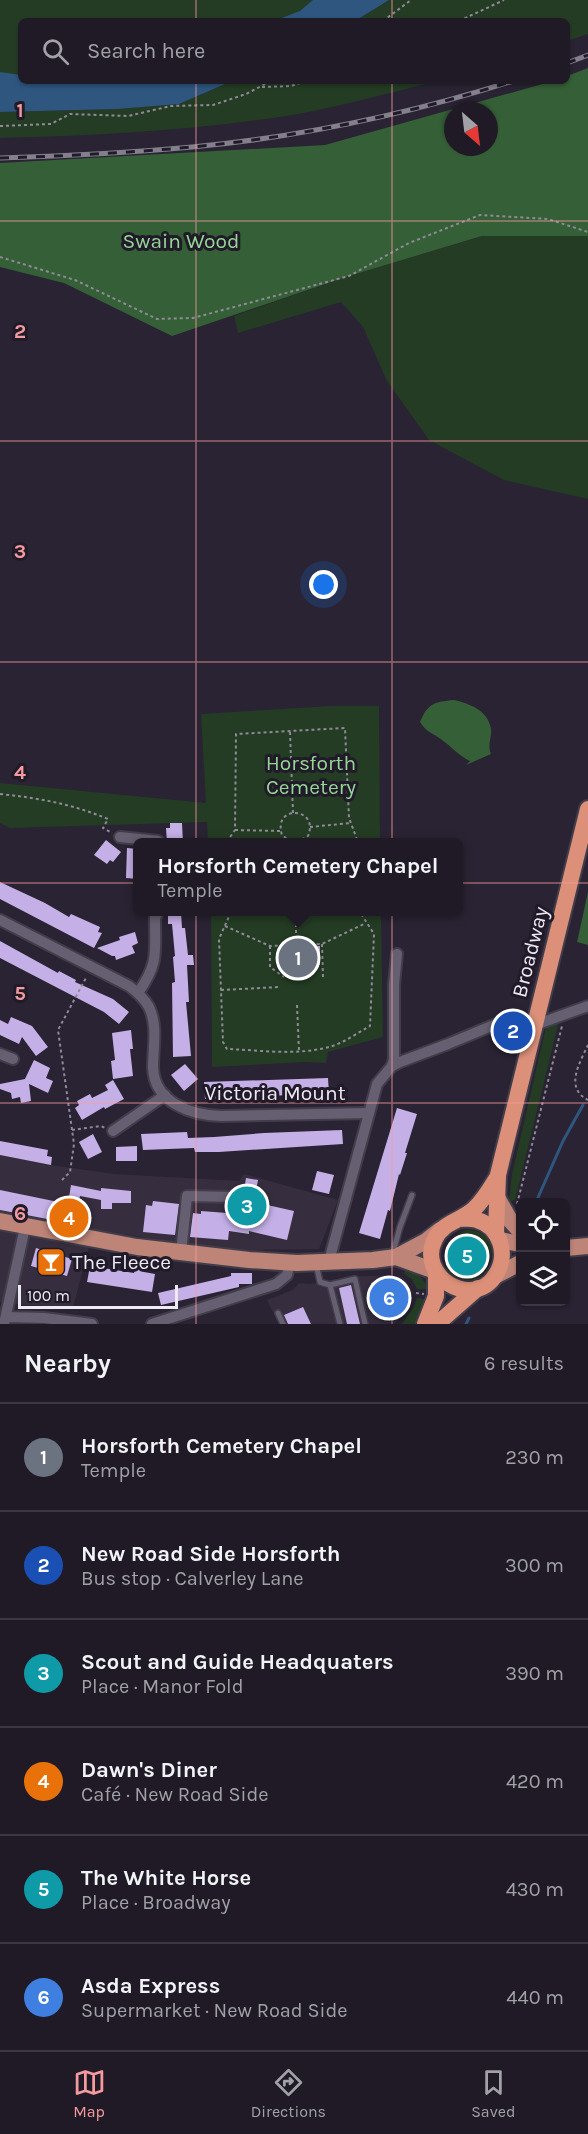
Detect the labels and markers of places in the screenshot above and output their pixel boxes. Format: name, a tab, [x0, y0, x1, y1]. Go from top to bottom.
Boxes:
pin: 1	[278, 936, 318, 980]
pin: 2	[494, 1008, 532, 1054]
pin: 3	[228, 1184, 266, 1228]
pin: 4	[50, 1196, 88, 1240]
pin: 5	[448, 1234, 486, 1278]
bar icon: The Fleece	[35, 1246, 67, 1278]
place label: The Fleece	[72, 1250, 171, 1274]
pin: 6	[370, 1276, 408, 1320]

